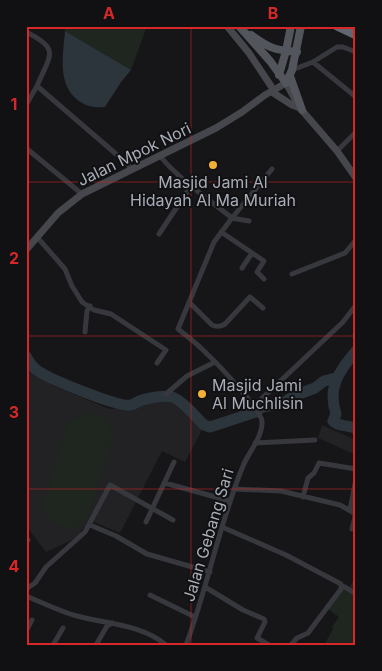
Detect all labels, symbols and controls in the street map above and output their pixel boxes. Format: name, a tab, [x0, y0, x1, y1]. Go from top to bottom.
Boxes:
text: A	[103, 3, 115, 23]
text: B	[268, 3, 278, 23]
text: 1	[11, 94, 17, 114]
street label: Jalan Mpok Nori	[74, 118, 194, 190]
marker: Masjid Jami Al Hidayah Al Ma Muriah	[207, 159, 219, 171]
place label: Masjid Jami Al Hidayah Al Ma Muriah	[130, 172, 296, 210]
text: 2	[9, 248, 19, 268]
place label: Masjid Jami Al Muchlisin	[212, 375, 303, 413]
marker: Masjid Jami Al Muchlisin	[196, 388, 208, 400]
text: 3	[9, 402, 19, 422]
street label: Jalan Gebang Sari	[178, 466, 238, 604]
text: 4	[9, 556, 20, 576]

